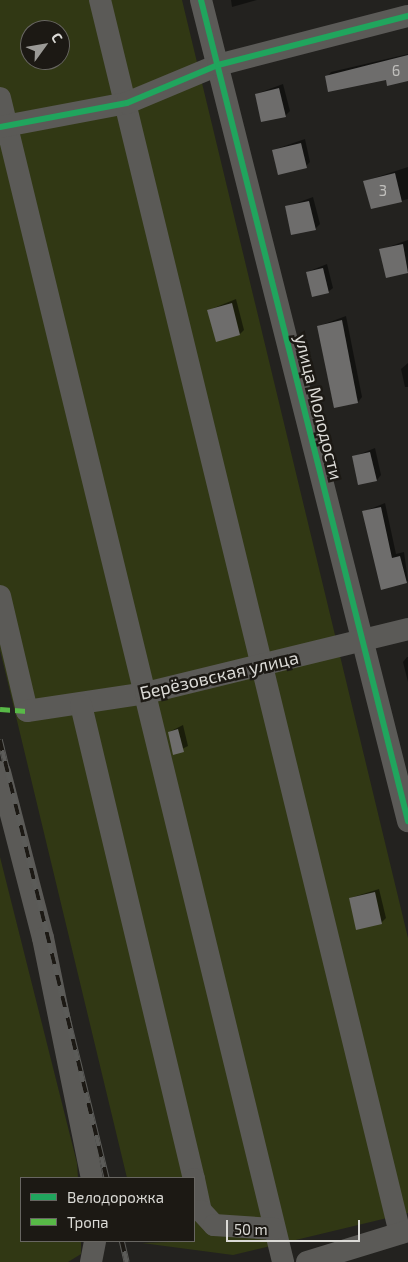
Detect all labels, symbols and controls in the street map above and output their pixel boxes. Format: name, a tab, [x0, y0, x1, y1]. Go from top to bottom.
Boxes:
north arrow	[20, 20, 70, 70]
text: С	[48, 29, 67, 45]
house number: 6	[392, 62, 400, 80]
house number: 3	[379, 182, 387, 200]
street label: улица Молодости	[290, 332, 348, 482]
street label: Берёзовская улица	[137, 646, 301, 704]
legend	[20, 1177, 195, 1242]
text: Велодорожка	[67, 1188, 164, 1206]
scale bar	[228, 1210, 362, 1242]
text: Тропа	[67, 1213, 109, 1231]
text: 50 m	[234, 1220, 268, 1238]

